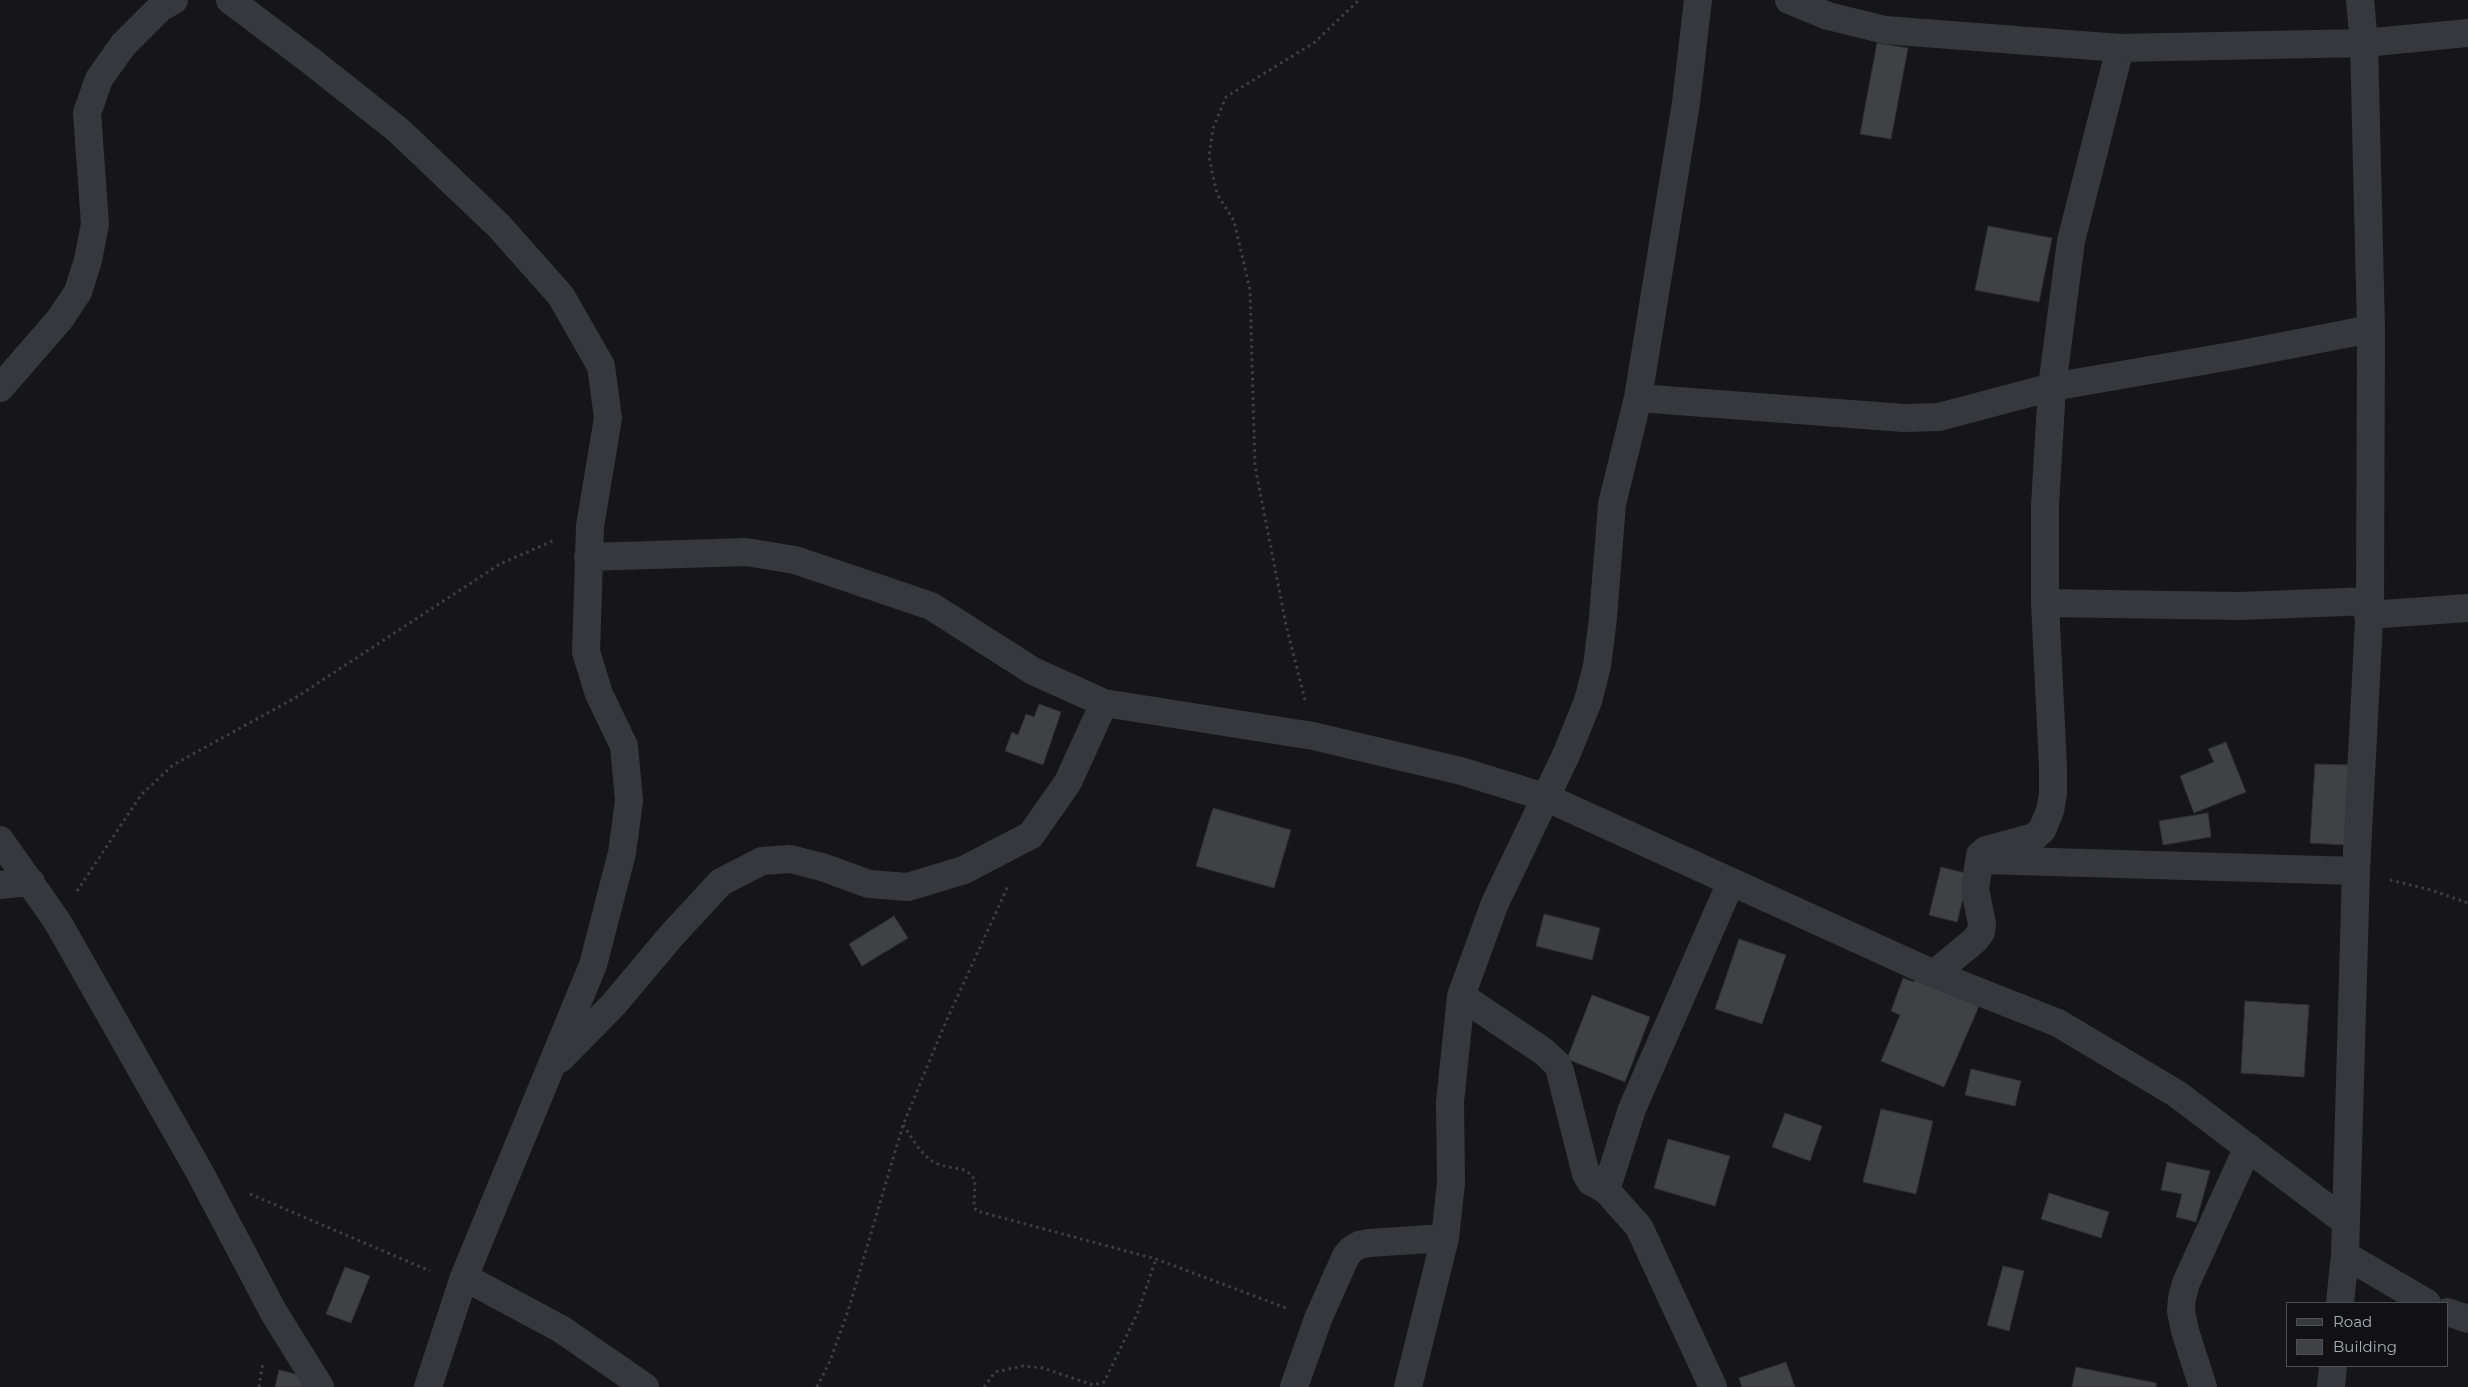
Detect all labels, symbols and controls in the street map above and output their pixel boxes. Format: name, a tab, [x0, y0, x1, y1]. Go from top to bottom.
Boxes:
legend	[2286, 1302, 2448, 1367]
text: Road	[2333, 1312, 2372, 1331]
text: Building	[2333, 1337, 2397, 1356]

